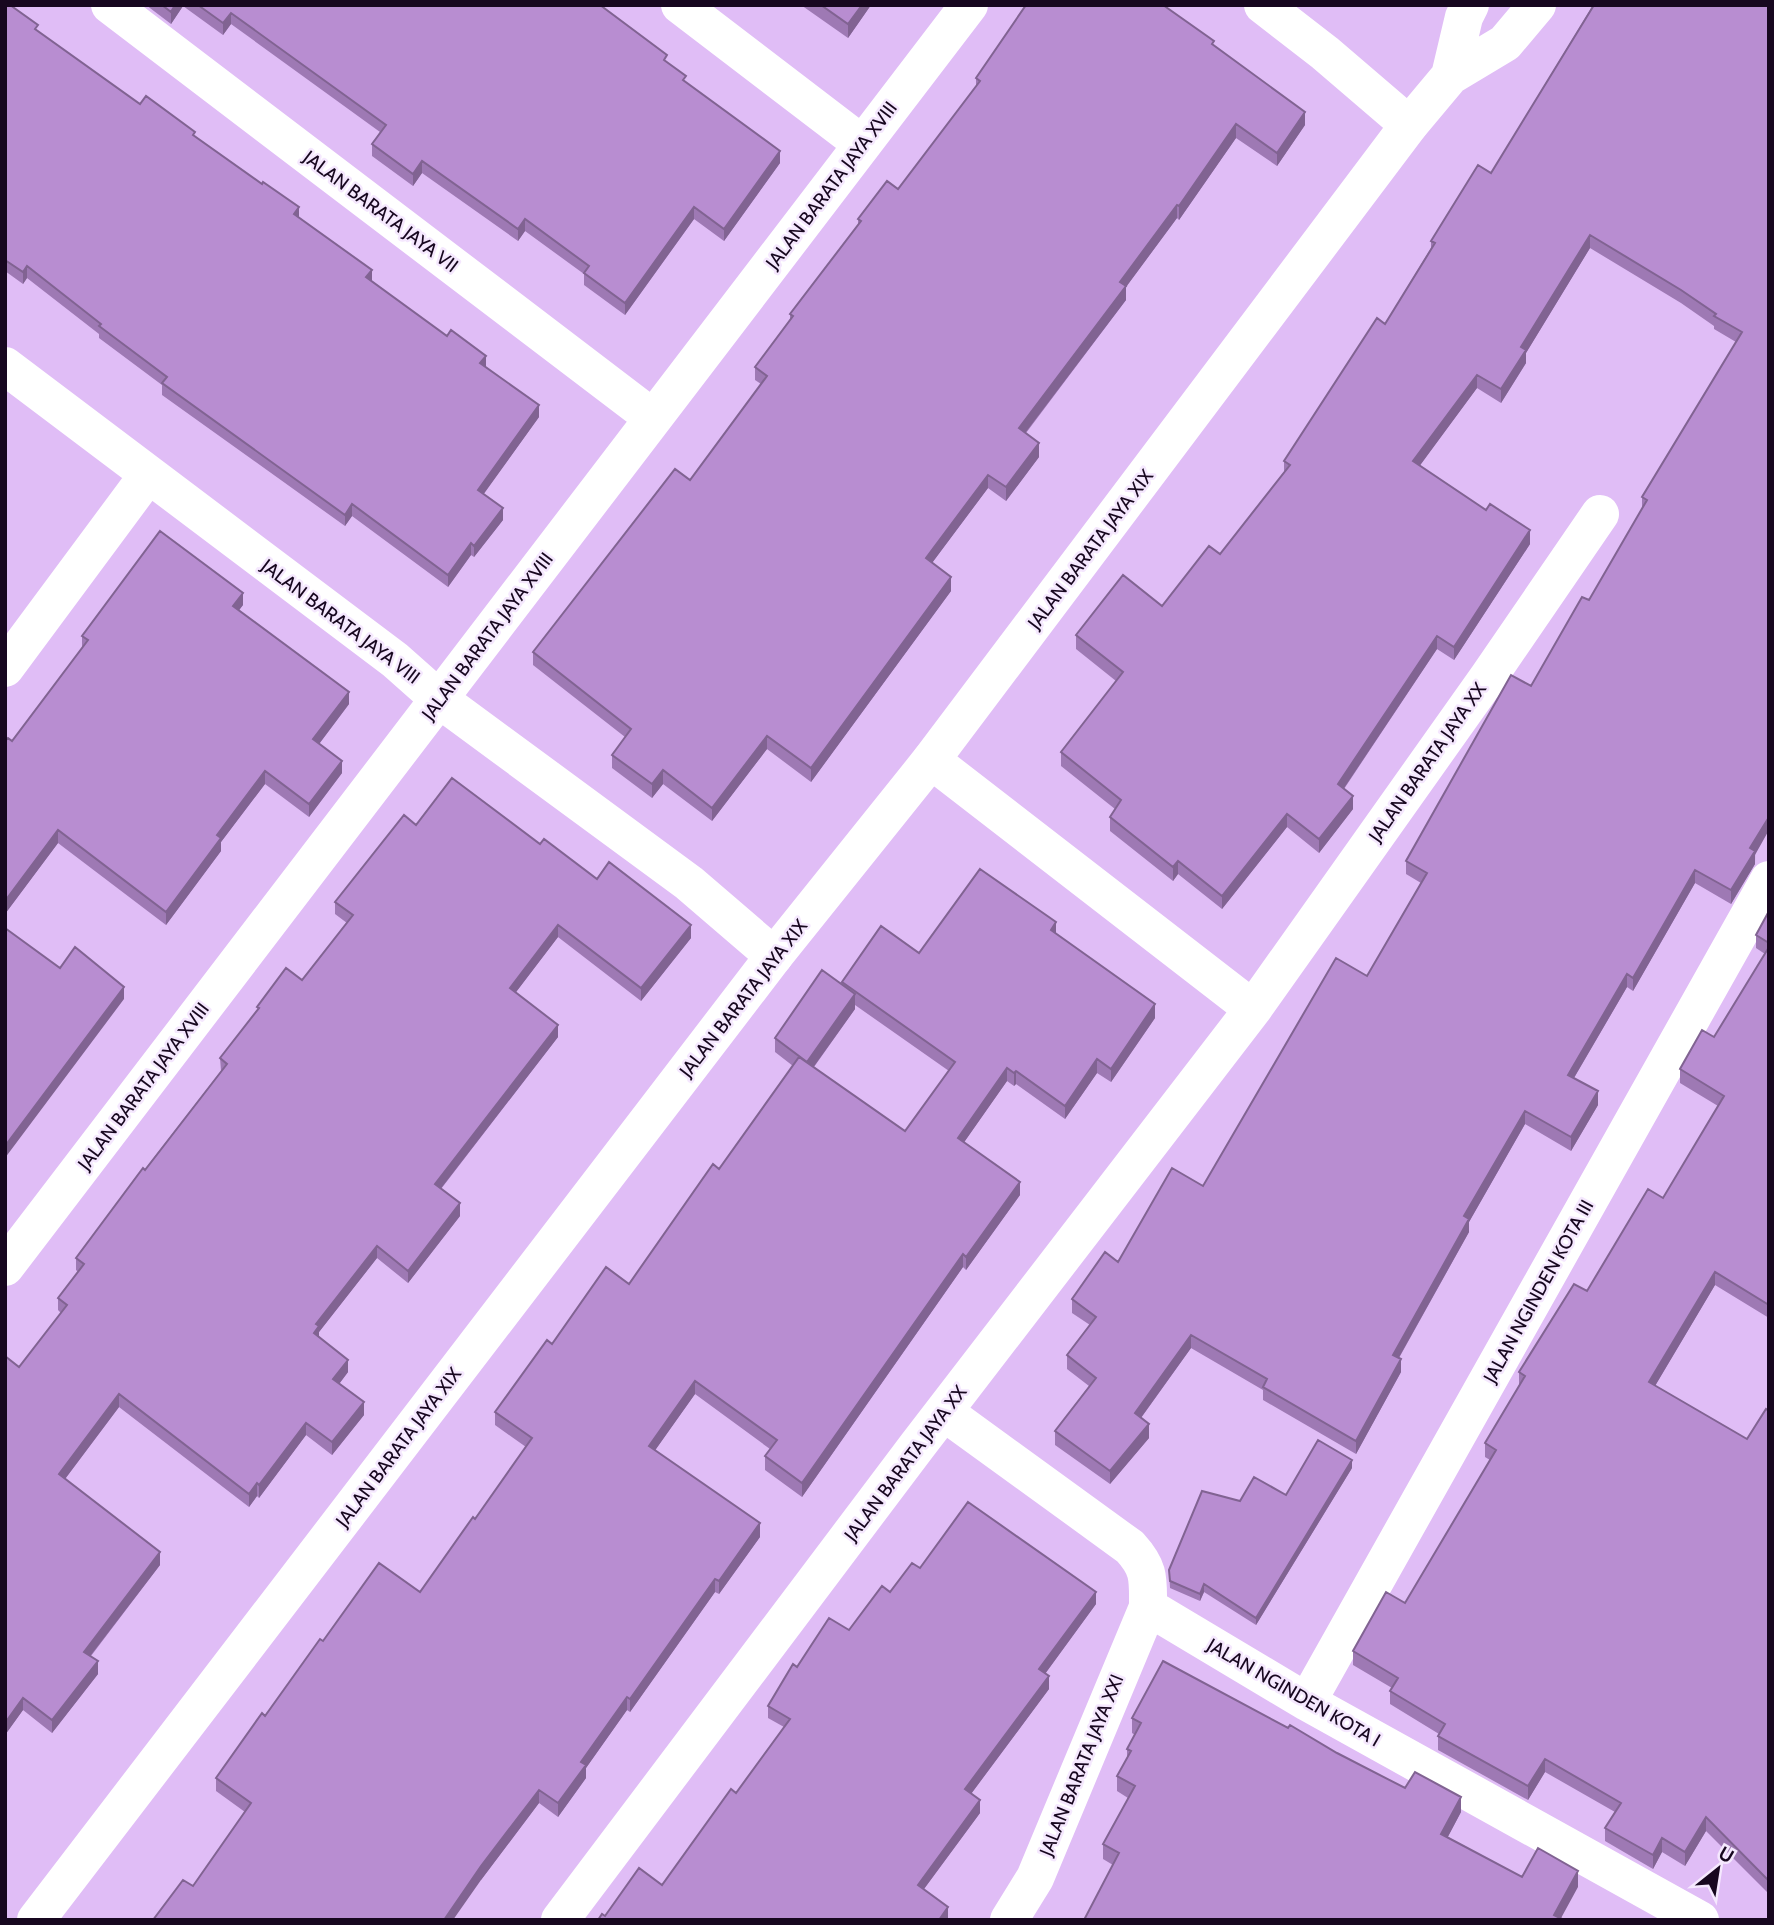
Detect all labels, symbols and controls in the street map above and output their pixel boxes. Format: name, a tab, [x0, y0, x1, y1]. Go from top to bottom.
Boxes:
street label: JALAN BARATA JAYA XVIII	[760, 97, 902, 274]
street label: JALAN BARATA JAYA VII	[298, 145, 463, 277]
street label: JALAN BARATA JAYA XIX	[1022, 464, 1158, 634]
street label: JALAN BARATA JAYA XVIII	[416, 548, 558, 725]
street label: JALAN BARATA JAYA VIII	[256, 554, 425, 689]
street label: JALAN BARATA JAYA XX	[1363, 678, 1491, 847]
street label: JALAN BARATA JAYA XIX	[674, 914, 813, 1083]
street label: JALAN BARATA JAYA XVIII	[72, 998, 214, 1175]
street label: JALAN NGINDEN KOTA III	[1478, 1196, 1598, 1388]
street label: JALAN BARATA JAYA XIX	[330, 1362, 466, 1532]
street label: JALAN BARATA JAYA XX	[839, 1380, 972, 1547]
street label: JALAN NGINDEN KOTA I	[1202, 1633, 1384, 1751]
street label: JALAN BARATA JAYA XXI	[1034, 1671, 1128, 1860]
north arrow	[1683, 1834, 1753, 1904]
text: U	[1715, 1841, 1738, 1868]

